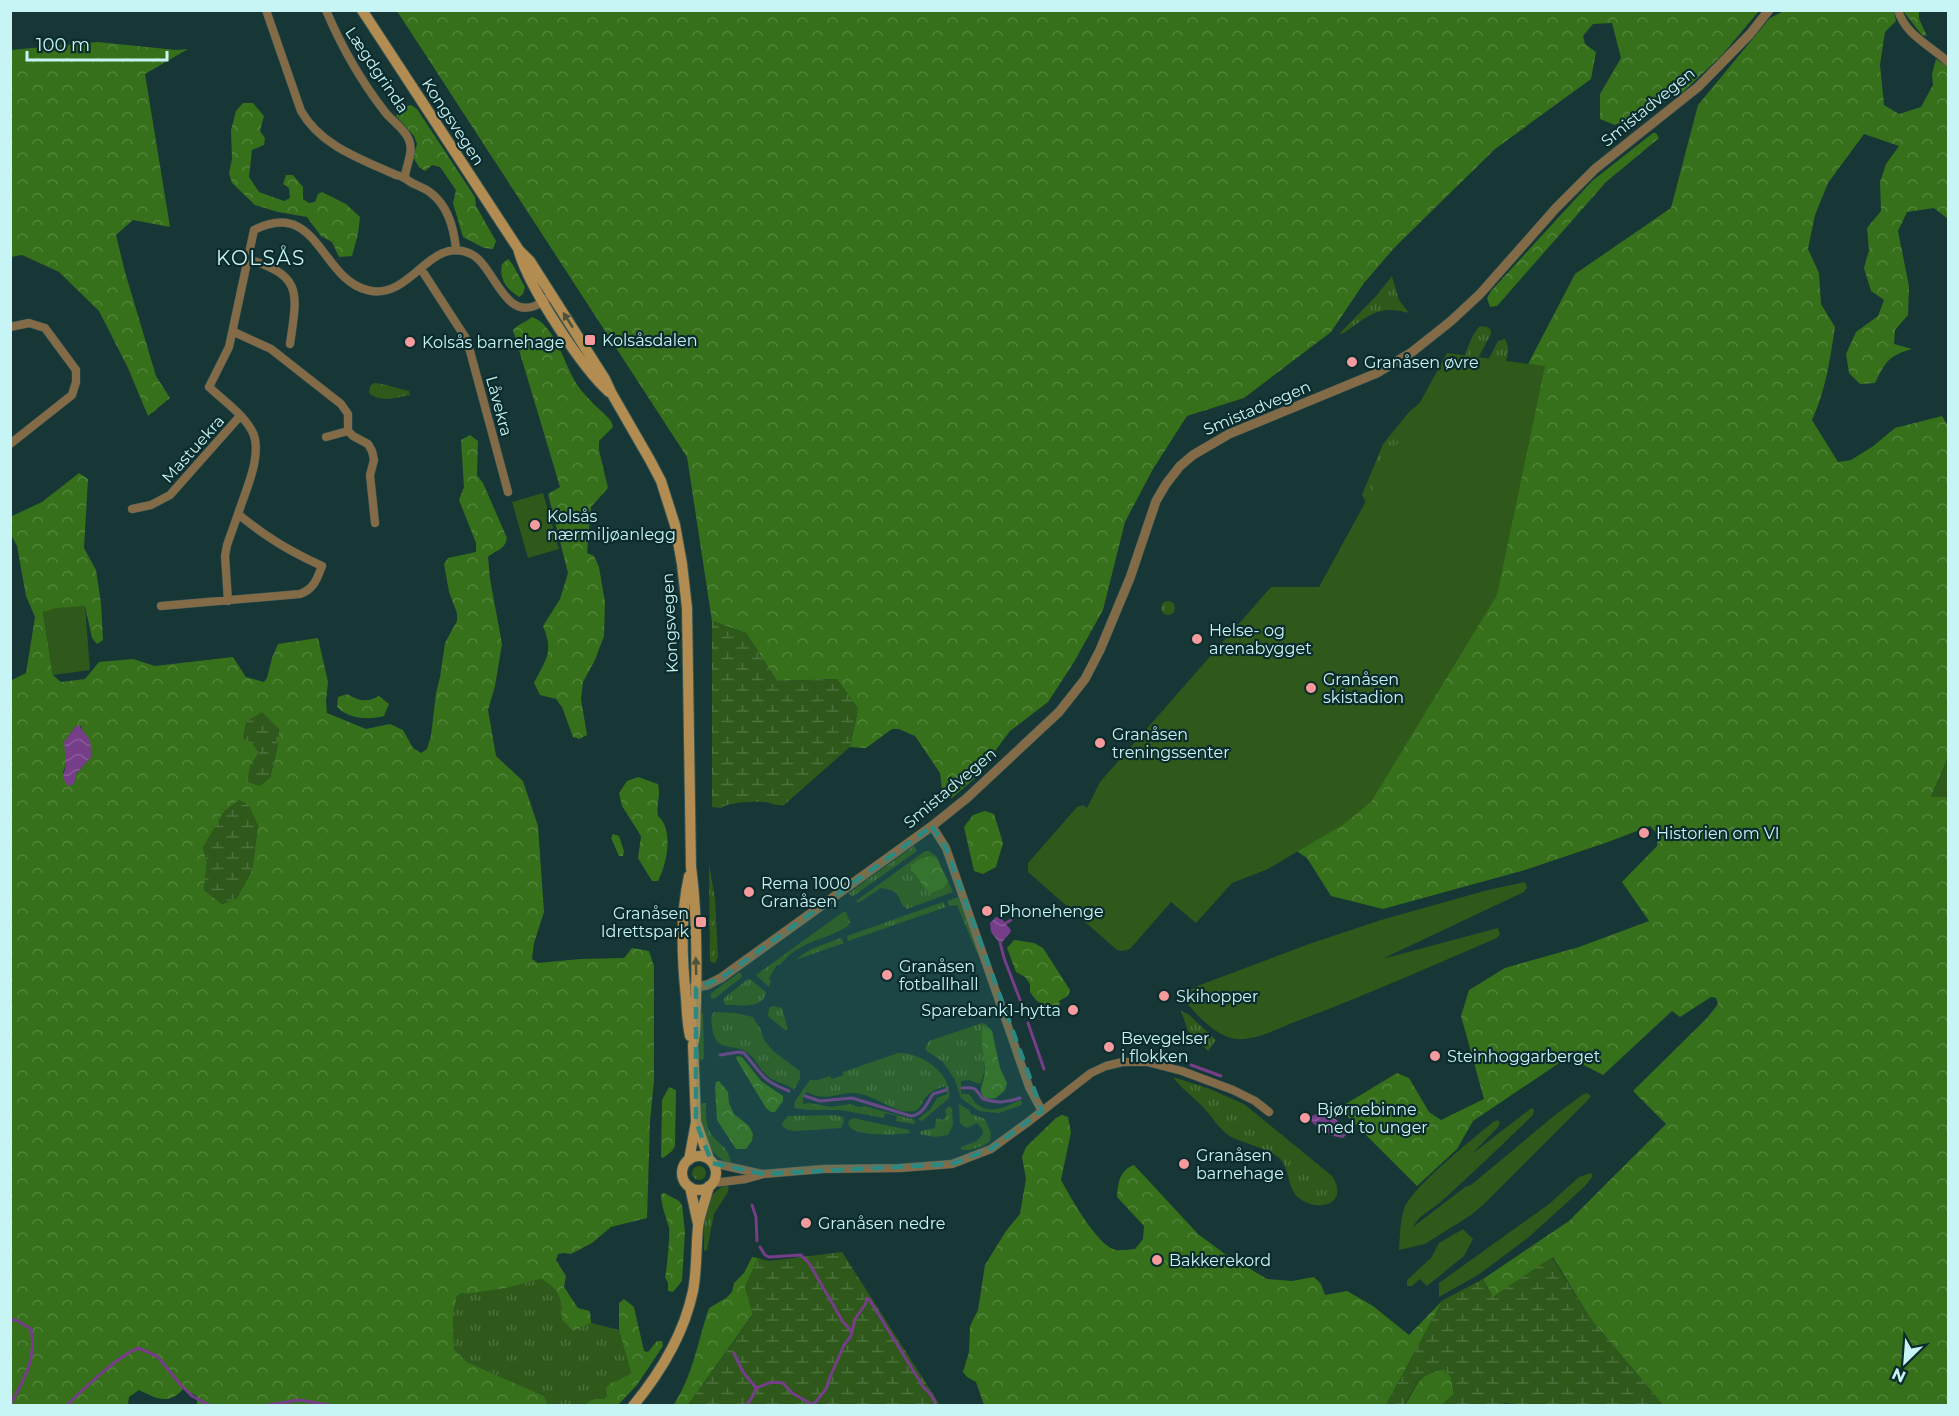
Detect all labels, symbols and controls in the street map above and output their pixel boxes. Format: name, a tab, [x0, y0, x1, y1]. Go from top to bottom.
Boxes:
street label: Lægdgrinda	[341, 23, 413, 117]
scale bar	[27, 24, 166, 62]
text: 100 m	[36, 34, 90, 56]
street label: Smistadvegen	[1597, 63, 1699, 151]
street label: Kongsvegen	[418, 75, 488, 169]
district label: KOLSÅS	[216, 245, 306, 270]
one-way arrow	[563, 312, 574, 328]
place label: Kolsåsdalen	[602, 331, 697, 350]
place label: Kolsås barnehage	[422, 333, 564, 352]
marker: Kolsåsdalen	[583, 333, 597, 347]
marker: Kolsås barnehage	[403, 335, 417, 349]
place label: Granåsen øvre	[1364, 353, 1479, 372]
marker: Granåsen øvre	[1345, 355, 1359, 369]
street label: Låvekra	[482, 374, 516, 438]
street label: Smistadvegen	[1200, 377, 1314, 439]
street label: Mastuekra	[158, 411, 228, 487]
place label: Kolsås nærmiljøanlegg	[547, 507, 676, 544]
marker: Kolsås nærmiljøanlegg	[528, 518, 542, 532]
street label: Kongsvegen	[658, 573, 682, 673]
place label: Helse- og arenabygget	[1209, 621, 1312, 658]
marker: Helse- og arenabygget	[1190, 632, 1204, 646]
place label: Granåsen skistadion	[1323, 670, 1404, 707]
marker: Granåsen skistadion	[1304, 681, 1318, 695]
place label: Granåsen treningssenter	[1112, 725, 1230, 762]
marker: Granåsen treningssenter	[1093, 736, 1107, 750]
street label: Smistadvegen	[900, 744, 1000, 832]
place label: Historien om VI	[1656, 824, 1780, 843]
marker: Historien om VI	[1637, 826, 1651, 840]
place label: Rema 1000 Granåsen	[761, 874, 850, 911]
marker: Rema 1000 Granåsen	[742, 885, 756, 899]
place label: Phonehenge	[999, 902, 1104, 921]
place label: Granåsen Idrettspark	[601, 904, 689, 941]
marker: Phonehenge	[980, 904, 994, 918]
marker: Granåsen Idrettspark	[694, 915, 708, 929]
one-way arrow	[691, 956, 701, 975]
place label: Granåsen fotballhall	[899, 957, 979, 994]
marker: Granåsen fotballhall	[880, 968, 894, 982]
place label: Skihopper	[1176, 987, 1258, 1006]
marker: Skihopper	[1157, 989, 1171, 1003]
place label: Sparebank1-hytta	[921, 1001, 1061, 1020]
marker: Sparebank1-hytta	[1066, 1003, 1080, 1017]
place label: Bevegelser i flokken	[1121, 1029, 1209, 1066]
marker: Bevegelser i flokken	[1102, 1040, 1116, 1054]
place label: Steinhoggarberget	[1447, 1047, 1601, 1066]
marker: Steinhoggarberget	[1428, 1049, 1442, 1063]
place label: Bjørnebinne med to unger	[1317, 1100, 1428, 1137]
marker: Bjørnebinne med to unger	[1298, 1111, 1312, 1125]
place label: Granåsen barnehage	[1196, 1146, 1284, 1183]
marker: Granåsen barnehage	[1177, 1157, 1191, 1171]
place label: Granåsen nedre	[818, 1214, 946, 1233]
marker: Granåsen nedre	[799, 1216, 813, 1230]
place label: Bakkerekord	[1169, 1251, 1271, 1270]
marker: Bakkerekord	[1150, 1253, 1164, 1267]
north arrow	[1875, 1332, 1935, 1392]
text: N	[1889, 1364, 1909, 1386]

